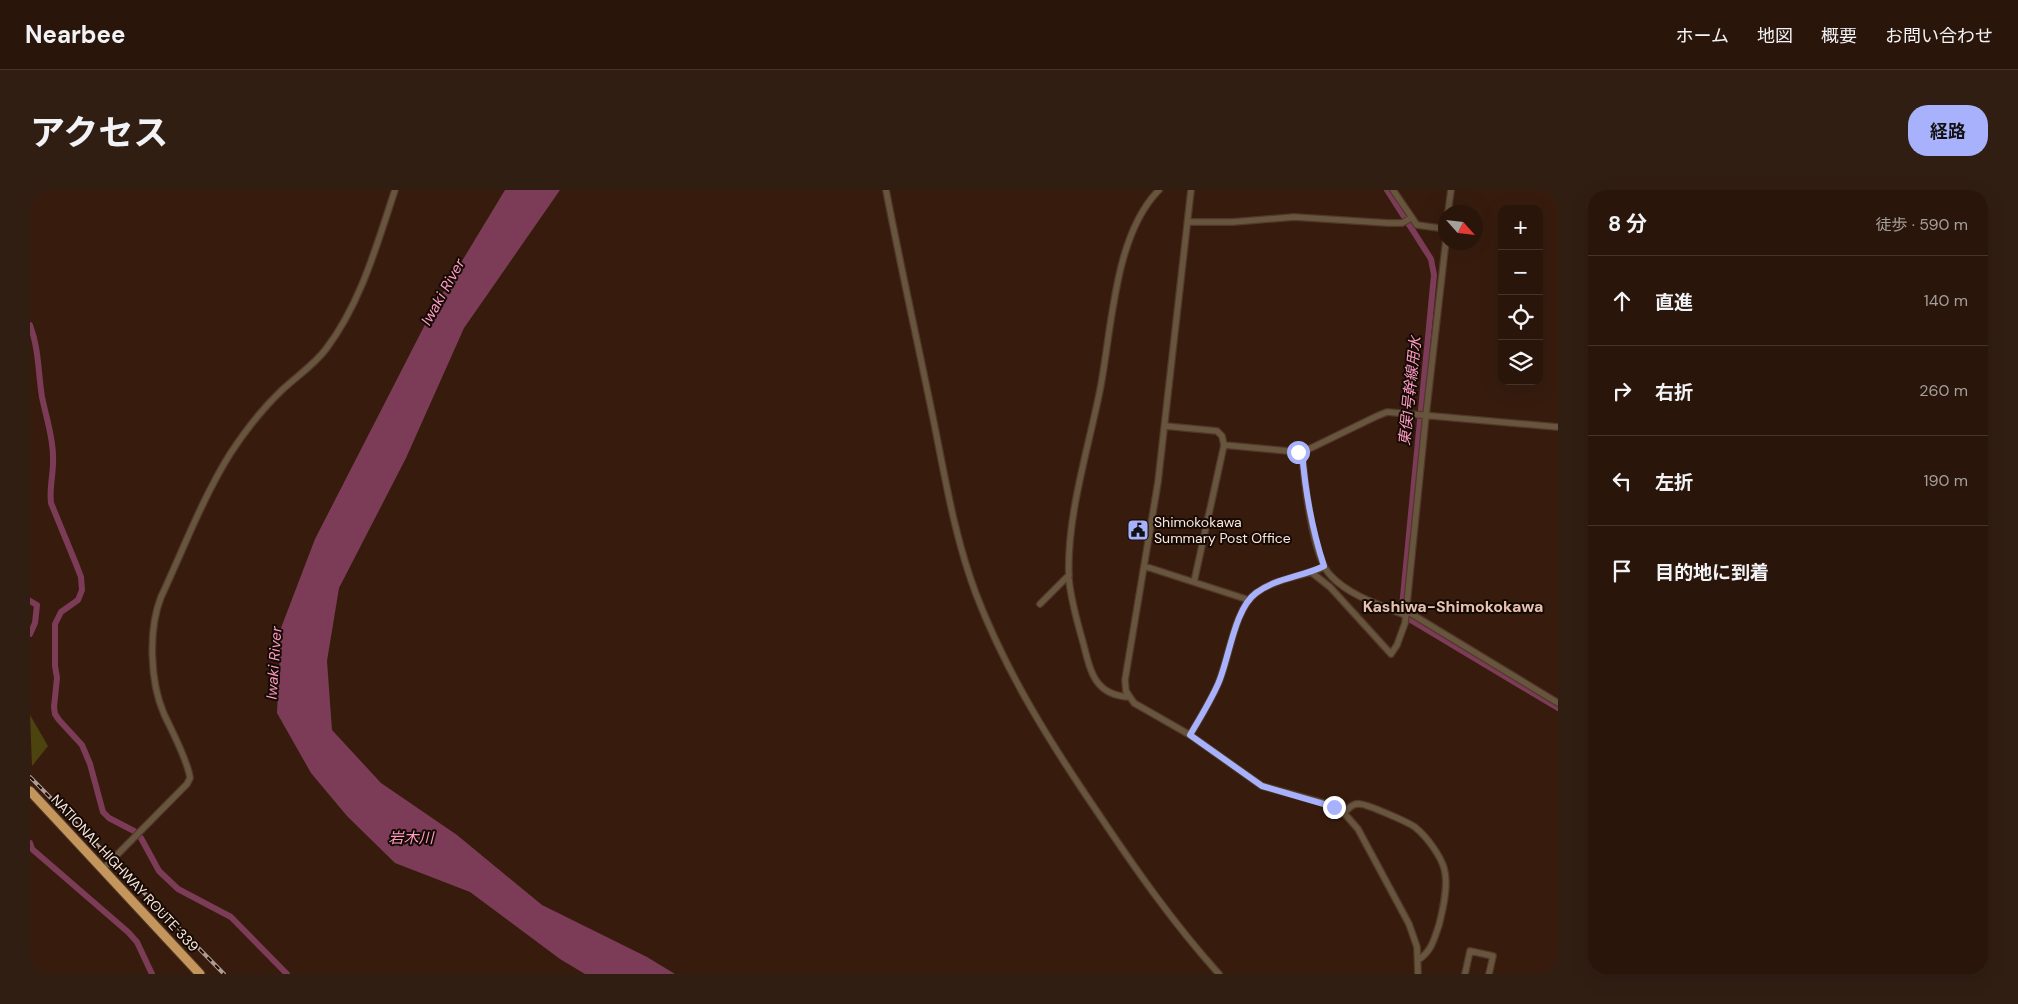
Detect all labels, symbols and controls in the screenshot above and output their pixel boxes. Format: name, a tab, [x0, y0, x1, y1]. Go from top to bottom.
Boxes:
text: Nearbee	[25, 19, 125, 50]
text: ホーム	[1676, 24, 1729, 48]
text: 地図	[1757, 24, 1793, 48]
text: 概要	[1821, 24, 1857, 48]
text: お問い合わせ	[1885, 24, 1993, 48]
button: 経路	[1908, 105, 1988, 156]
text: アクセス	[30, 110, 168, 156]
north arrow	[1438, 205, 1483, 250]
map controls	[1498, 205, 1543, 385]
button: +	[1498, 205, 1543, 250]
text: 8 分	[1608, 210, 1647, 238]
text: 徒歩 · 590 m	[1876, 214, 1968, 235]
button: −	[1498, 250, 1543, 295]
water label: Iwaki River	[417, 255, 470, 329]
icon: ahead	[1608, 287, 1636, 315]
text: 直進	[1655, 290, 1693, 315]
text: 140 m	[1924, 290, 1968, 311]
button: locate	[1498, 295, 1543, 340]
water label: 東俣1号幹線用水	[1394, 333, 1426, 447]
button: layers	[1498, 340, 1543, 385]
icon: right	[1608, 377, 1636, 405]
text: 右折	[1655, 380, 1693, 405]
text: 260 m	[1919, 380, 1968, 401]
route start	[1287, 441, 1310, 464]
icon: left	[1608, 467, 1636, 495]
text: 左折	[1655, 470, 1693, 495]
text: 190 m	[1924, 470, 1968, 491]
place label: Shimokokawa Summary Post Office	[1154, 513, 1291, 547]
public building icon: Shimokokawa Summary Post Office	[1126, 518, 1150, 542]
icon: arrive	[1608, 557, 1636, 585]
text: 目的地に到着	[1655, 560, 1769, 585]
district label: Kashiwa-Shimokokawa	[1363, 596, 1543, 617]
water label: Iwaki River	[261, 625, 287, 700]
street label: NATIONAL HIGHWAY ROUTE 339	[47, 791, 203, 955]
route end	[1323, 796, 1346, 819]
water label: 岩木川	[388, 828, 435, 848]

